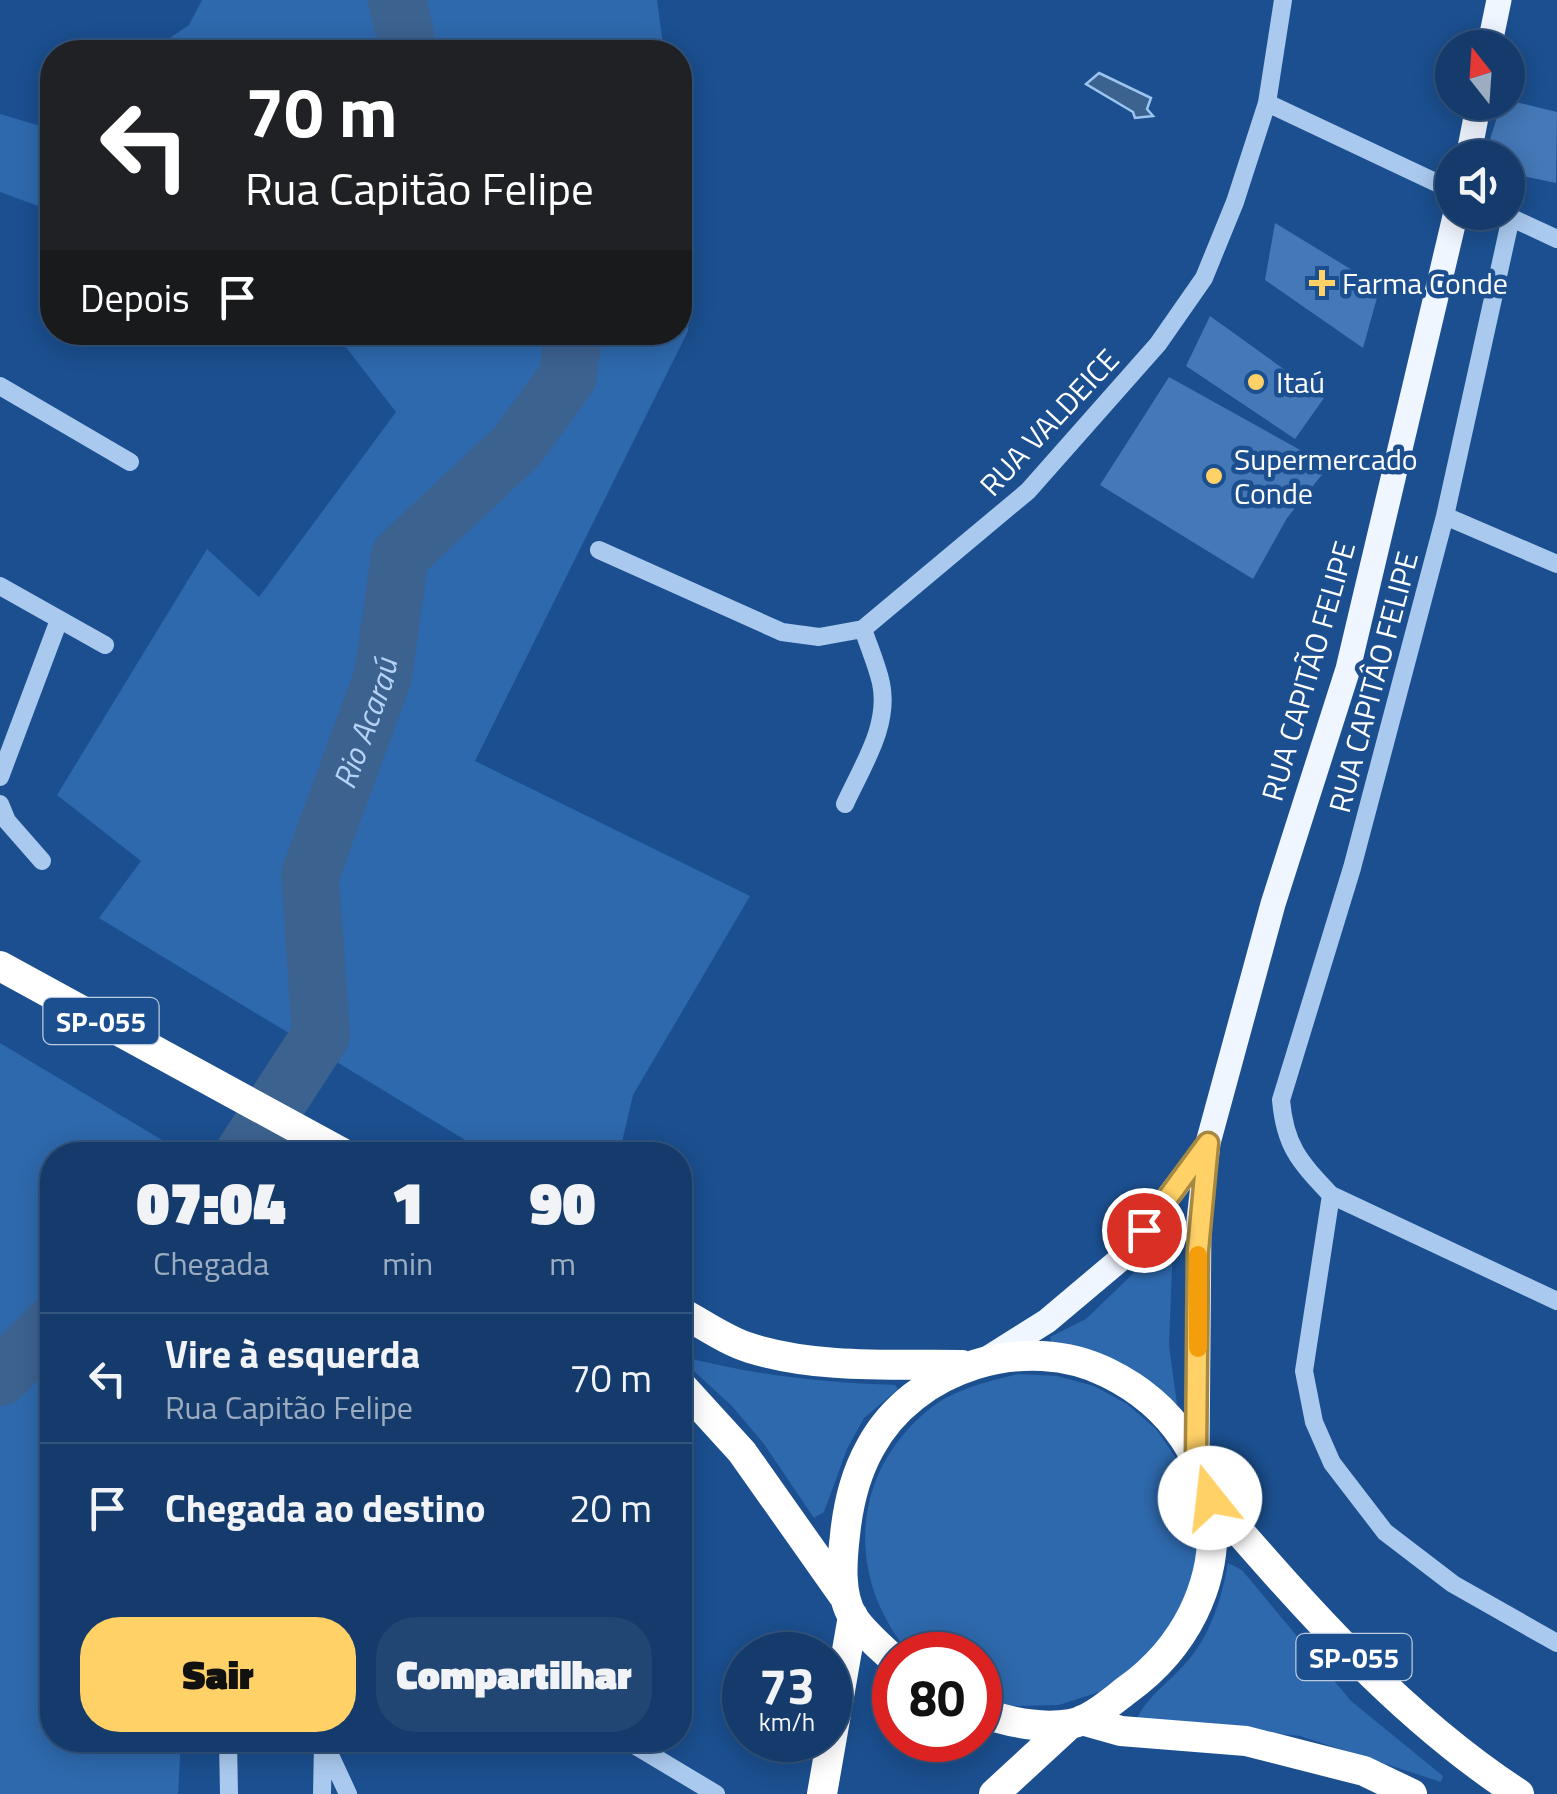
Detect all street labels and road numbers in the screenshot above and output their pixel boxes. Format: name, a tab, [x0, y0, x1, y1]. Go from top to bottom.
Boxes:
street label: RUA VALDEICE	[968, 338, 1130, 506]
street label: RUA CAPITÃO FELIPE	[1249, 536, 1367, 806]
street label: RUA CAPITÂO FELIPE	[1316, 546, 1430, 818]
road number: SP-055	[44, 998, 158, 1044]
road number: SP-055	[1296, 1634, 1412, 1680]

